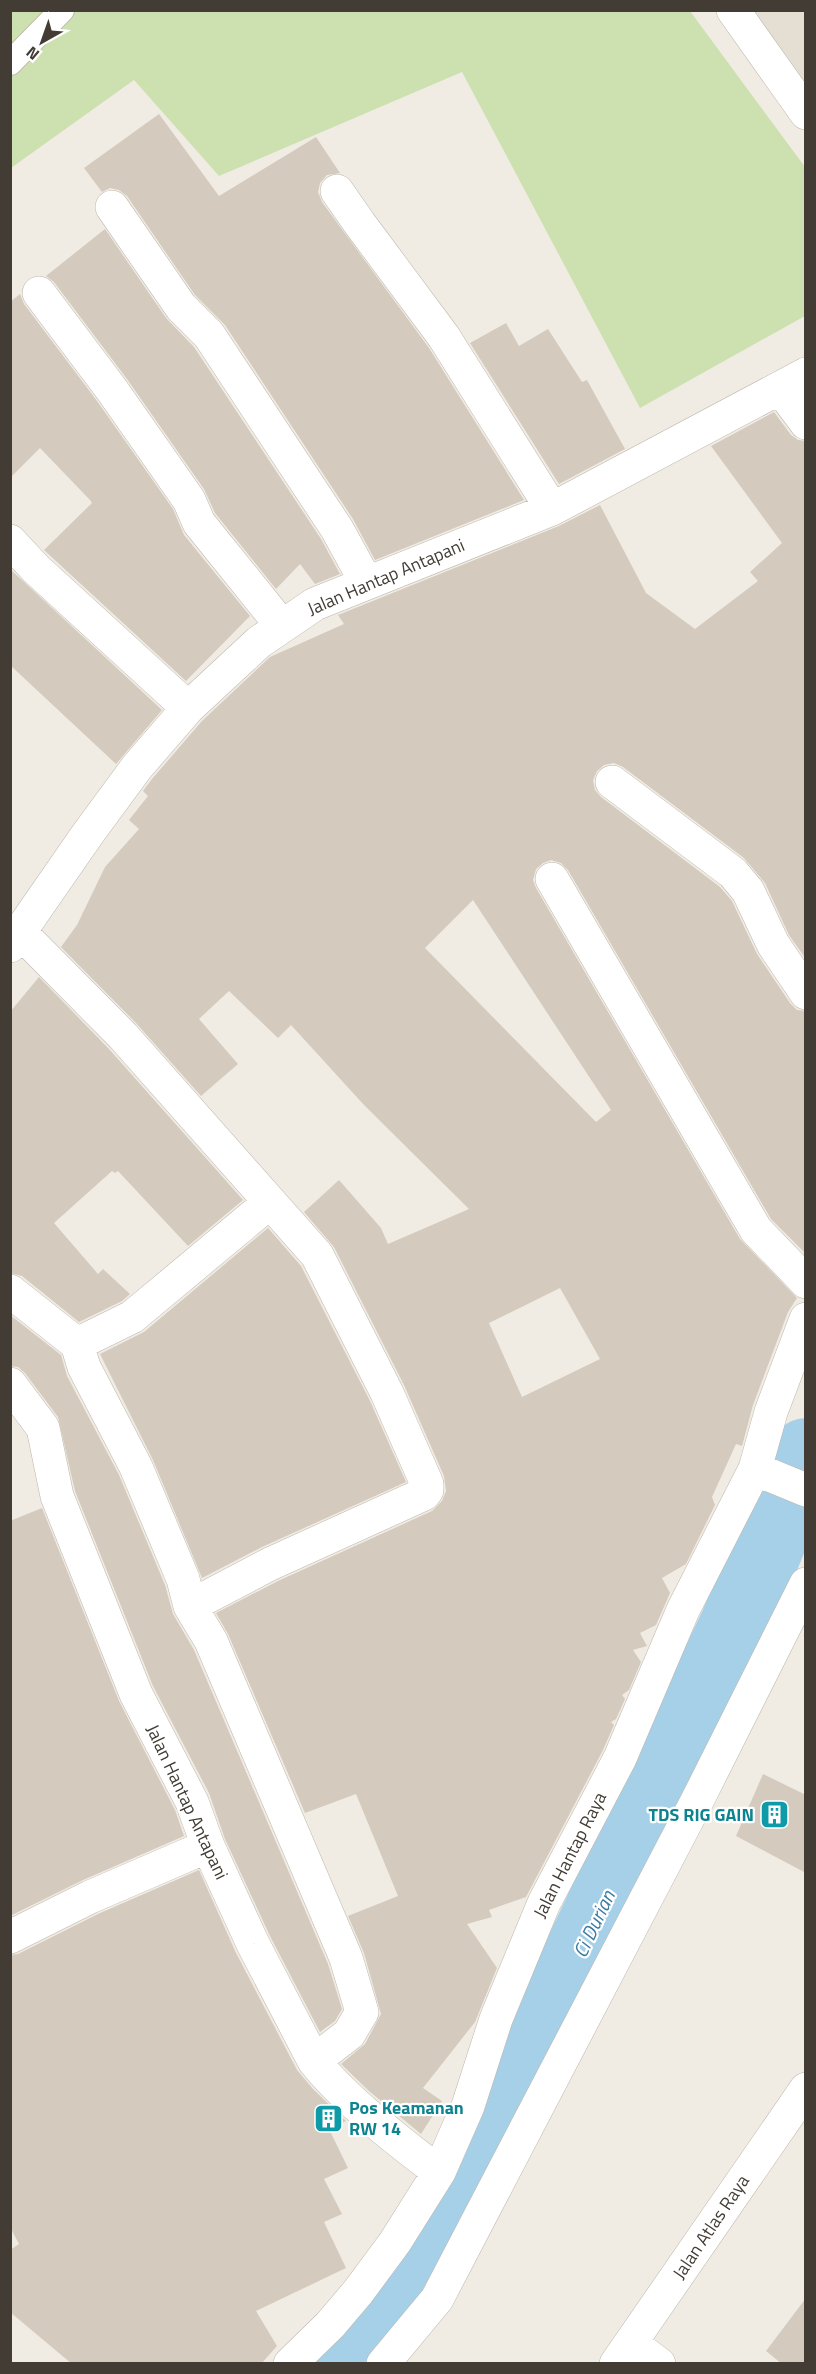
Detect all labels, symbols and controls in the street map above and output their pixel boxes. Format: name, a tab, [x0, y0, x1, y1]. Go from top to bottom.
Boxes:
north arrow	[12, 12, 72, 72]
text: N	[20, 41, 44, 66]
street label: Jalan Hantap Antapani	[303, 531, 469, 622]
street label: Jalan Hantap Antapani	[140, 1720, 235, 1884]
street label: Jalan Hantap Raya	[526, 1787, 613, 1922]
building icon: TDS RIG GAIN	[759, 1799, 791, 1831]
place label: TDS RIG GAIN	[649, 1801, 754, 1828]
water label: Ci Durian	[564, 1884, 623, 1963]
place label: Pos Keamanan RW 14	[349, 2094, 464, 2142]
building icon: Pos Keamanan RW 14	[312, 2102, 344, 2134]
street label: Jalan Atlas Raya	[666, 2169, 756, 2284]

